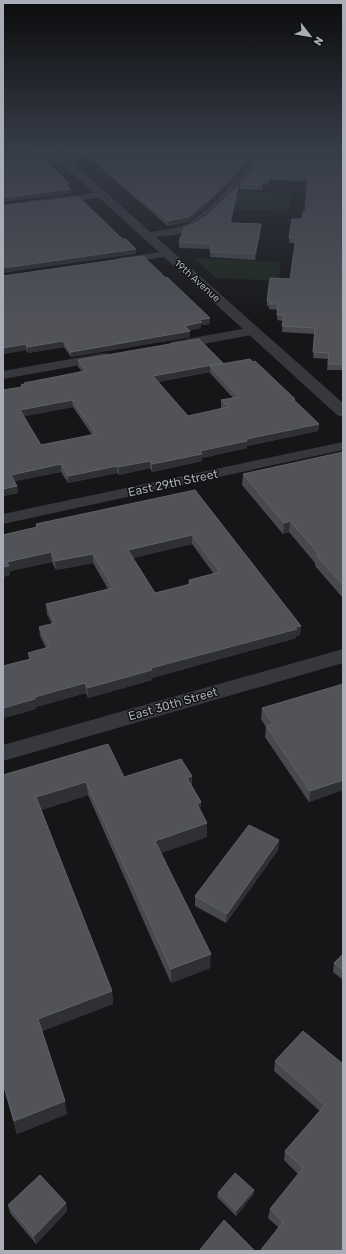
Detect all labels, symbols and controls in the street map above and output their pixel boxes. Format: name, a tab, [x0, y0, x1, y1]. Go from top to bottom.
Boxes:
north arrow	[290, 16, 330, 56]
text: N	[310, 34, 326, 48]
street label: 19th Avenue	[172, 257, 223, 305]
street label: East 29th Street	[127, 467, 219, 499]
street label: East 30th Street	[127, 684, 219, 723]

